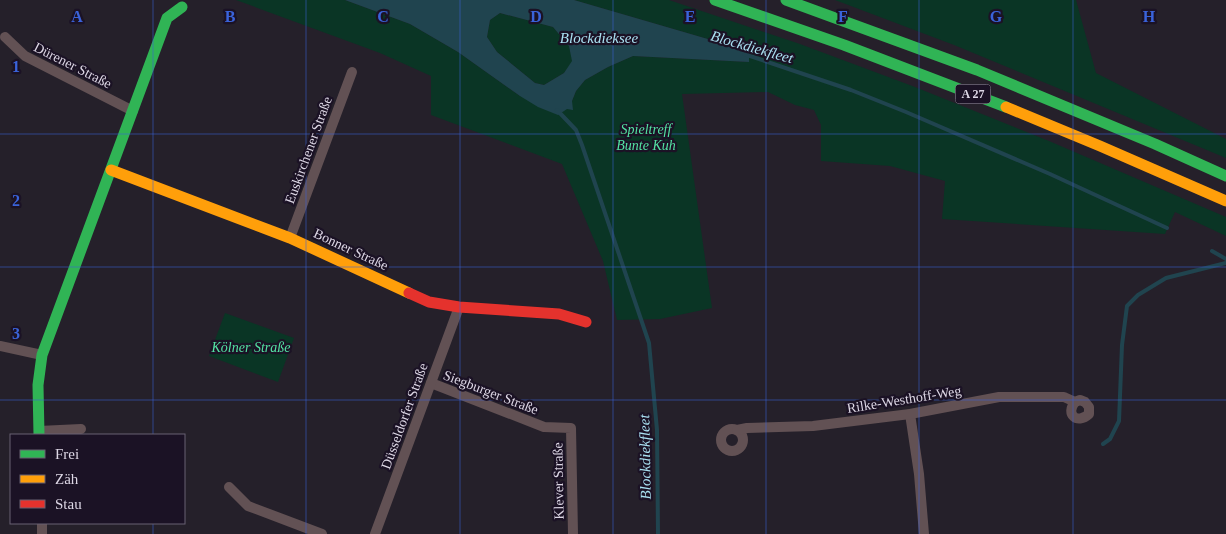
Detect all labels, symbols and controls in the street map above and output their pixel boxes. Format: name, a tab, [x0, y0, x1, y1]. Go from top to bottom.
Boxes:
text: A	[71, 8, 83, 25]
text: B	[225, 8, 236, 25]
text: C	[377, 8, 389, 25]
text: D	[530, 8, 542, 25]
text: E	[685, 8, 695, 25]
text: F	[838, 8, 848, 25]
text: G	[990, 8, 1003, 25]
text: H	[1143, 8, 1156, 25]
water label: Blockdiekfleet	[709, 28, 796, 67]
water label: Blockdieksee	[560, 30, 638, 46]
street label: Dürener Straße	[31, 39, 114, 91]
text: 1	[12, 58, 20, 75]
road number: A 27	[956, 85, 990, 104]
street label: Euskirchener Straße	[282, 94, 335, 206]
park label: Spieltreff Bunte Kuh	[616, 122, 676, 153]
text: 2	[12, 192, 20, 209]
street label: Bonner Straße	[311, 226, 390, 273]
text: 3	[12, 325, 20, 342]
park label: Kölner Straße	[211, 340, 290, 355]
street label: Düsseldorfer Straße	[378, 361, 431, 471]
street label: Siegburger Straße	[441, 367, 540, 417]
street label: Rilke-Westhoff-Weg	[846, 383, 962, 416]
water label: Blockdiekfleet	[636, 414, 654, 500]
legend	[10, 434, 185, 524]
street label: Klever Straße	[550, 442, 567, 520]
text: Frei	[55, 446, 79, 462]
text: Zäh	[55, 471, 79, 487]
text: Stau	[55, 496, 82, 512]

